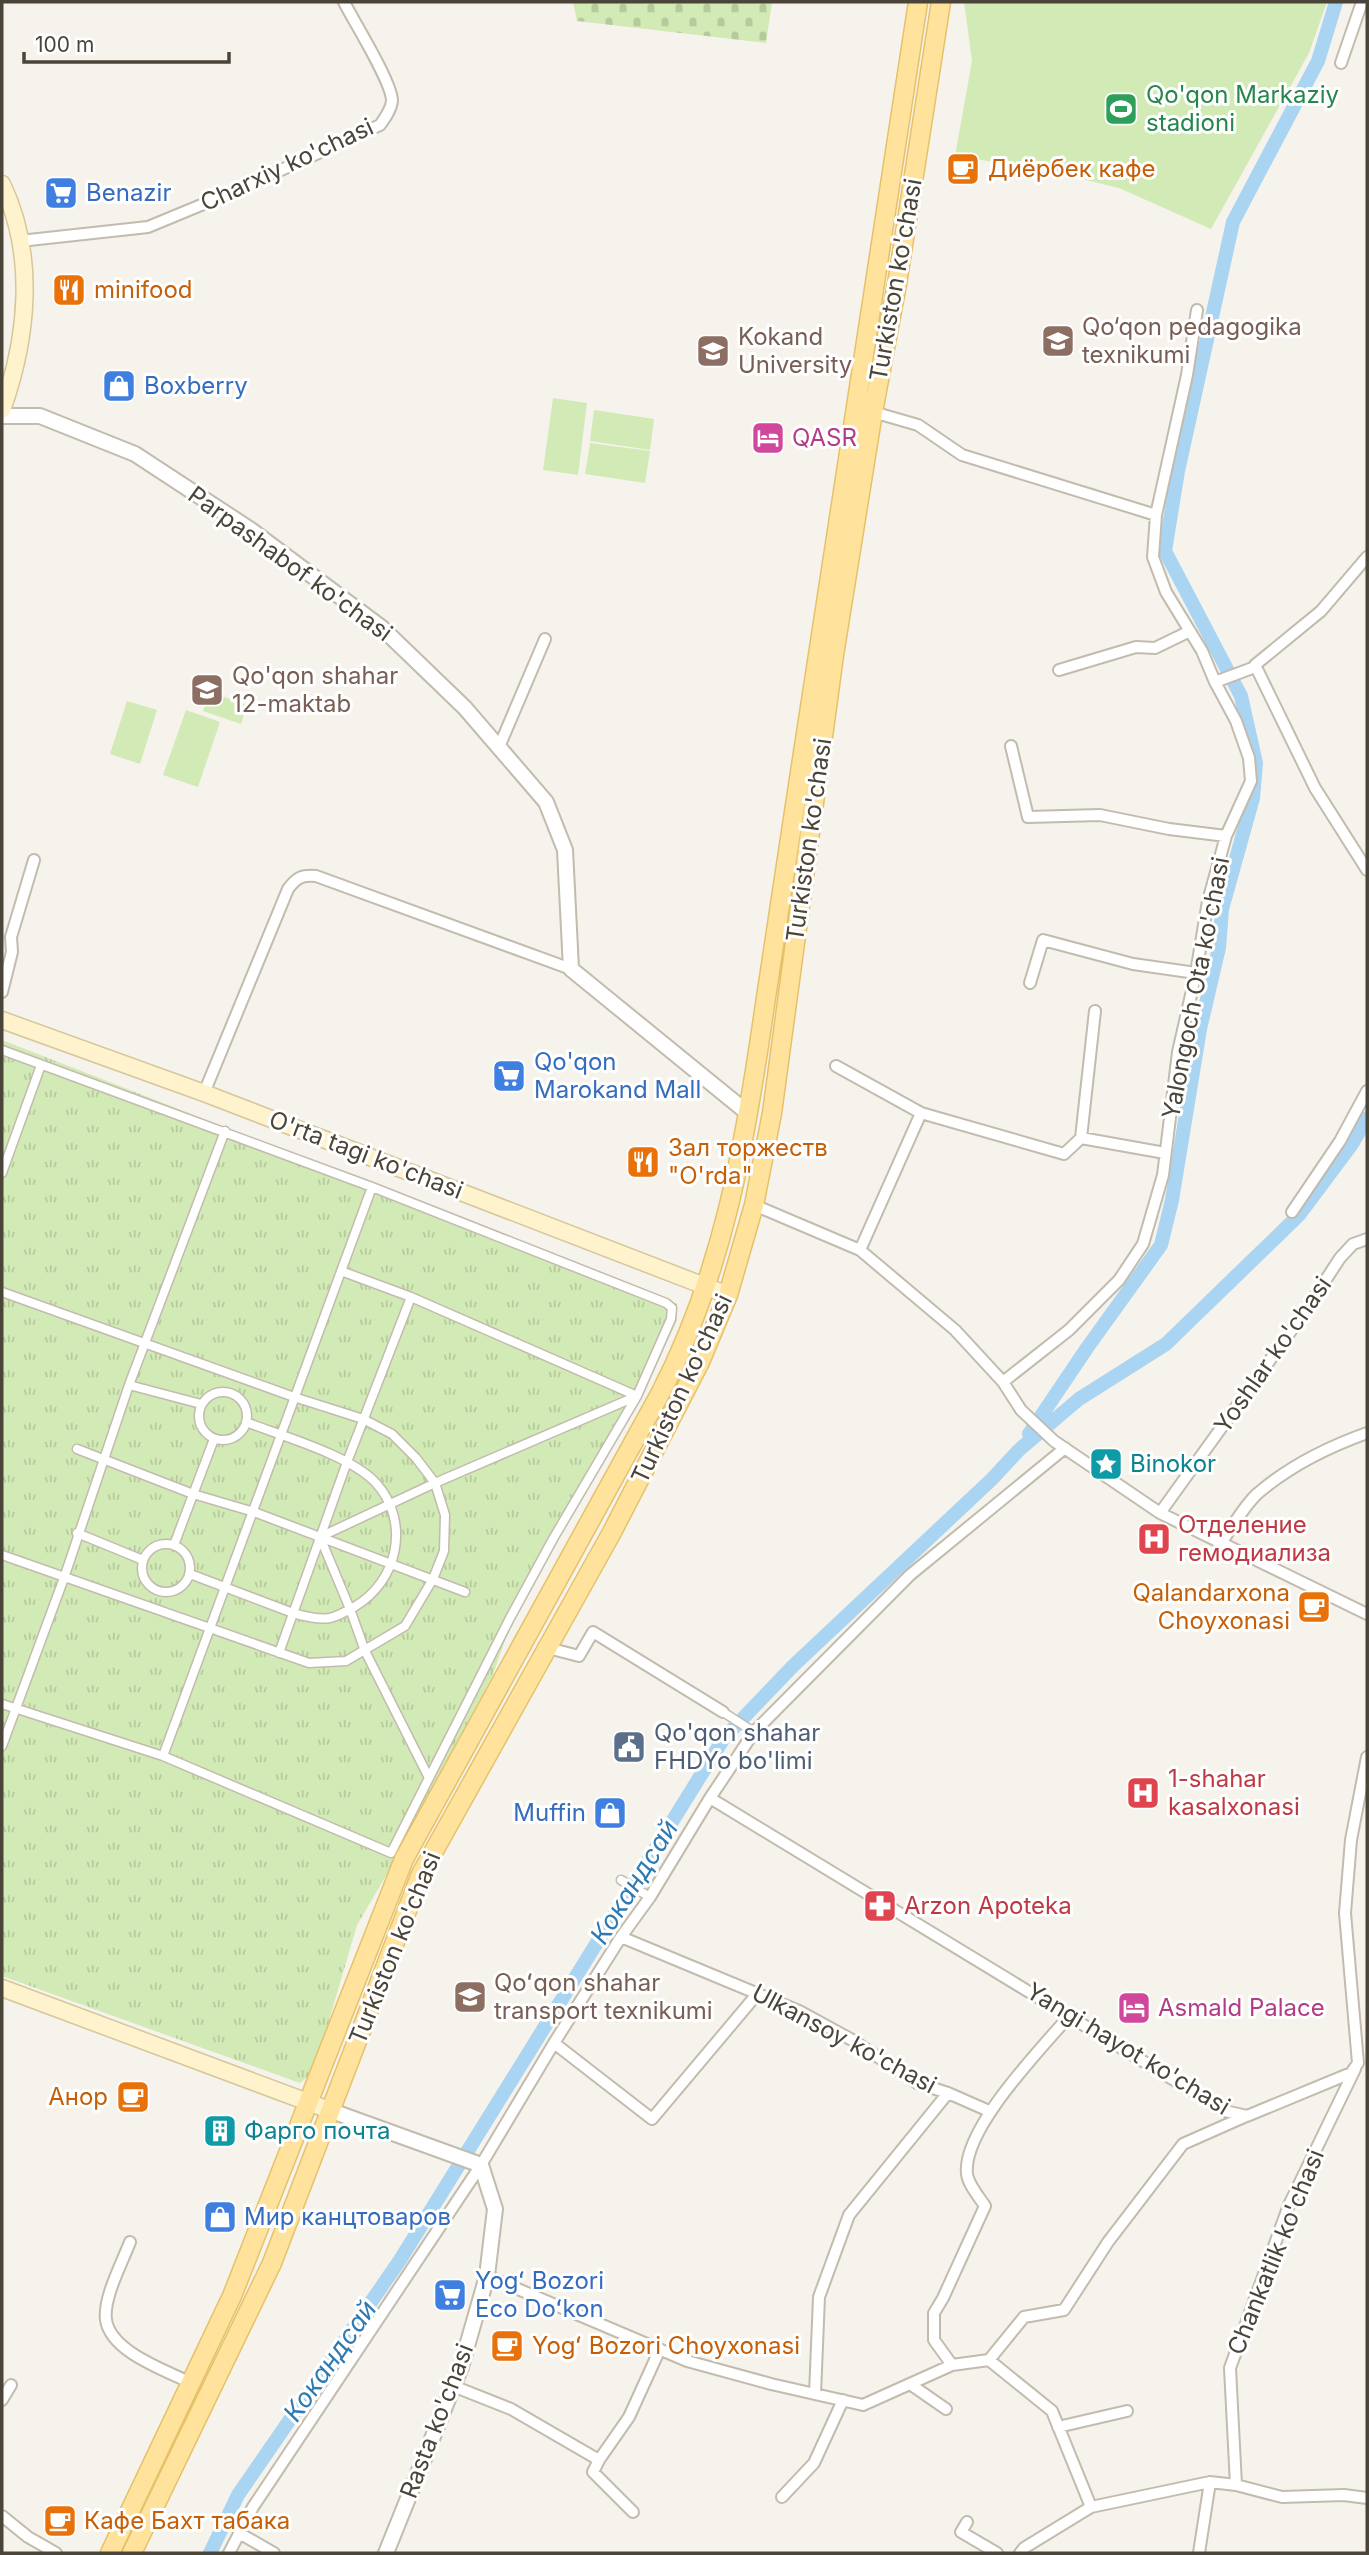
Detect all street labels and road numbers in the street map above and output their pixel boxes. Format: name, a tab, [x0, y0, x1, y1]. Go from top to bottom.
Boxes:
street label: Charxiy ko'chasi	[196, 112, 378, 217]
street label: Turkiston ko'chasi	[863, 176, 928, 384]
street label: Parpashabof ko'chasi	[183, 480, 398, 647]
street label: Turkiston ko'chasi	[780, 736, 837, 944]
street label: Yalongoch Ota ko'chasi	[1156, 855, 1235, 1121]
street label: O'rta tagi ko'chasi	[265, 1104, 467, 1205]
street label: Yoshlar ko'chasi	[1208, 1271, 1337, 1438]
street label: Turkiston ko'chasi	[625, 1290, 738, 1488]
street label: Turkiston ko'chasi	[343, 1847, 446, 2048]
street label: Yangi hayot ko'chasi	[1021, 1976, 1235, 2121]
street label: Ulkansoy ko'chasi	[747, 1978, 941, 2099]
street label: Chankatlik ko'chasi	[1221, 2145, 1330, 2359]
street label: Rasta ko'chasi	[394, 2340, 479, 2502]

